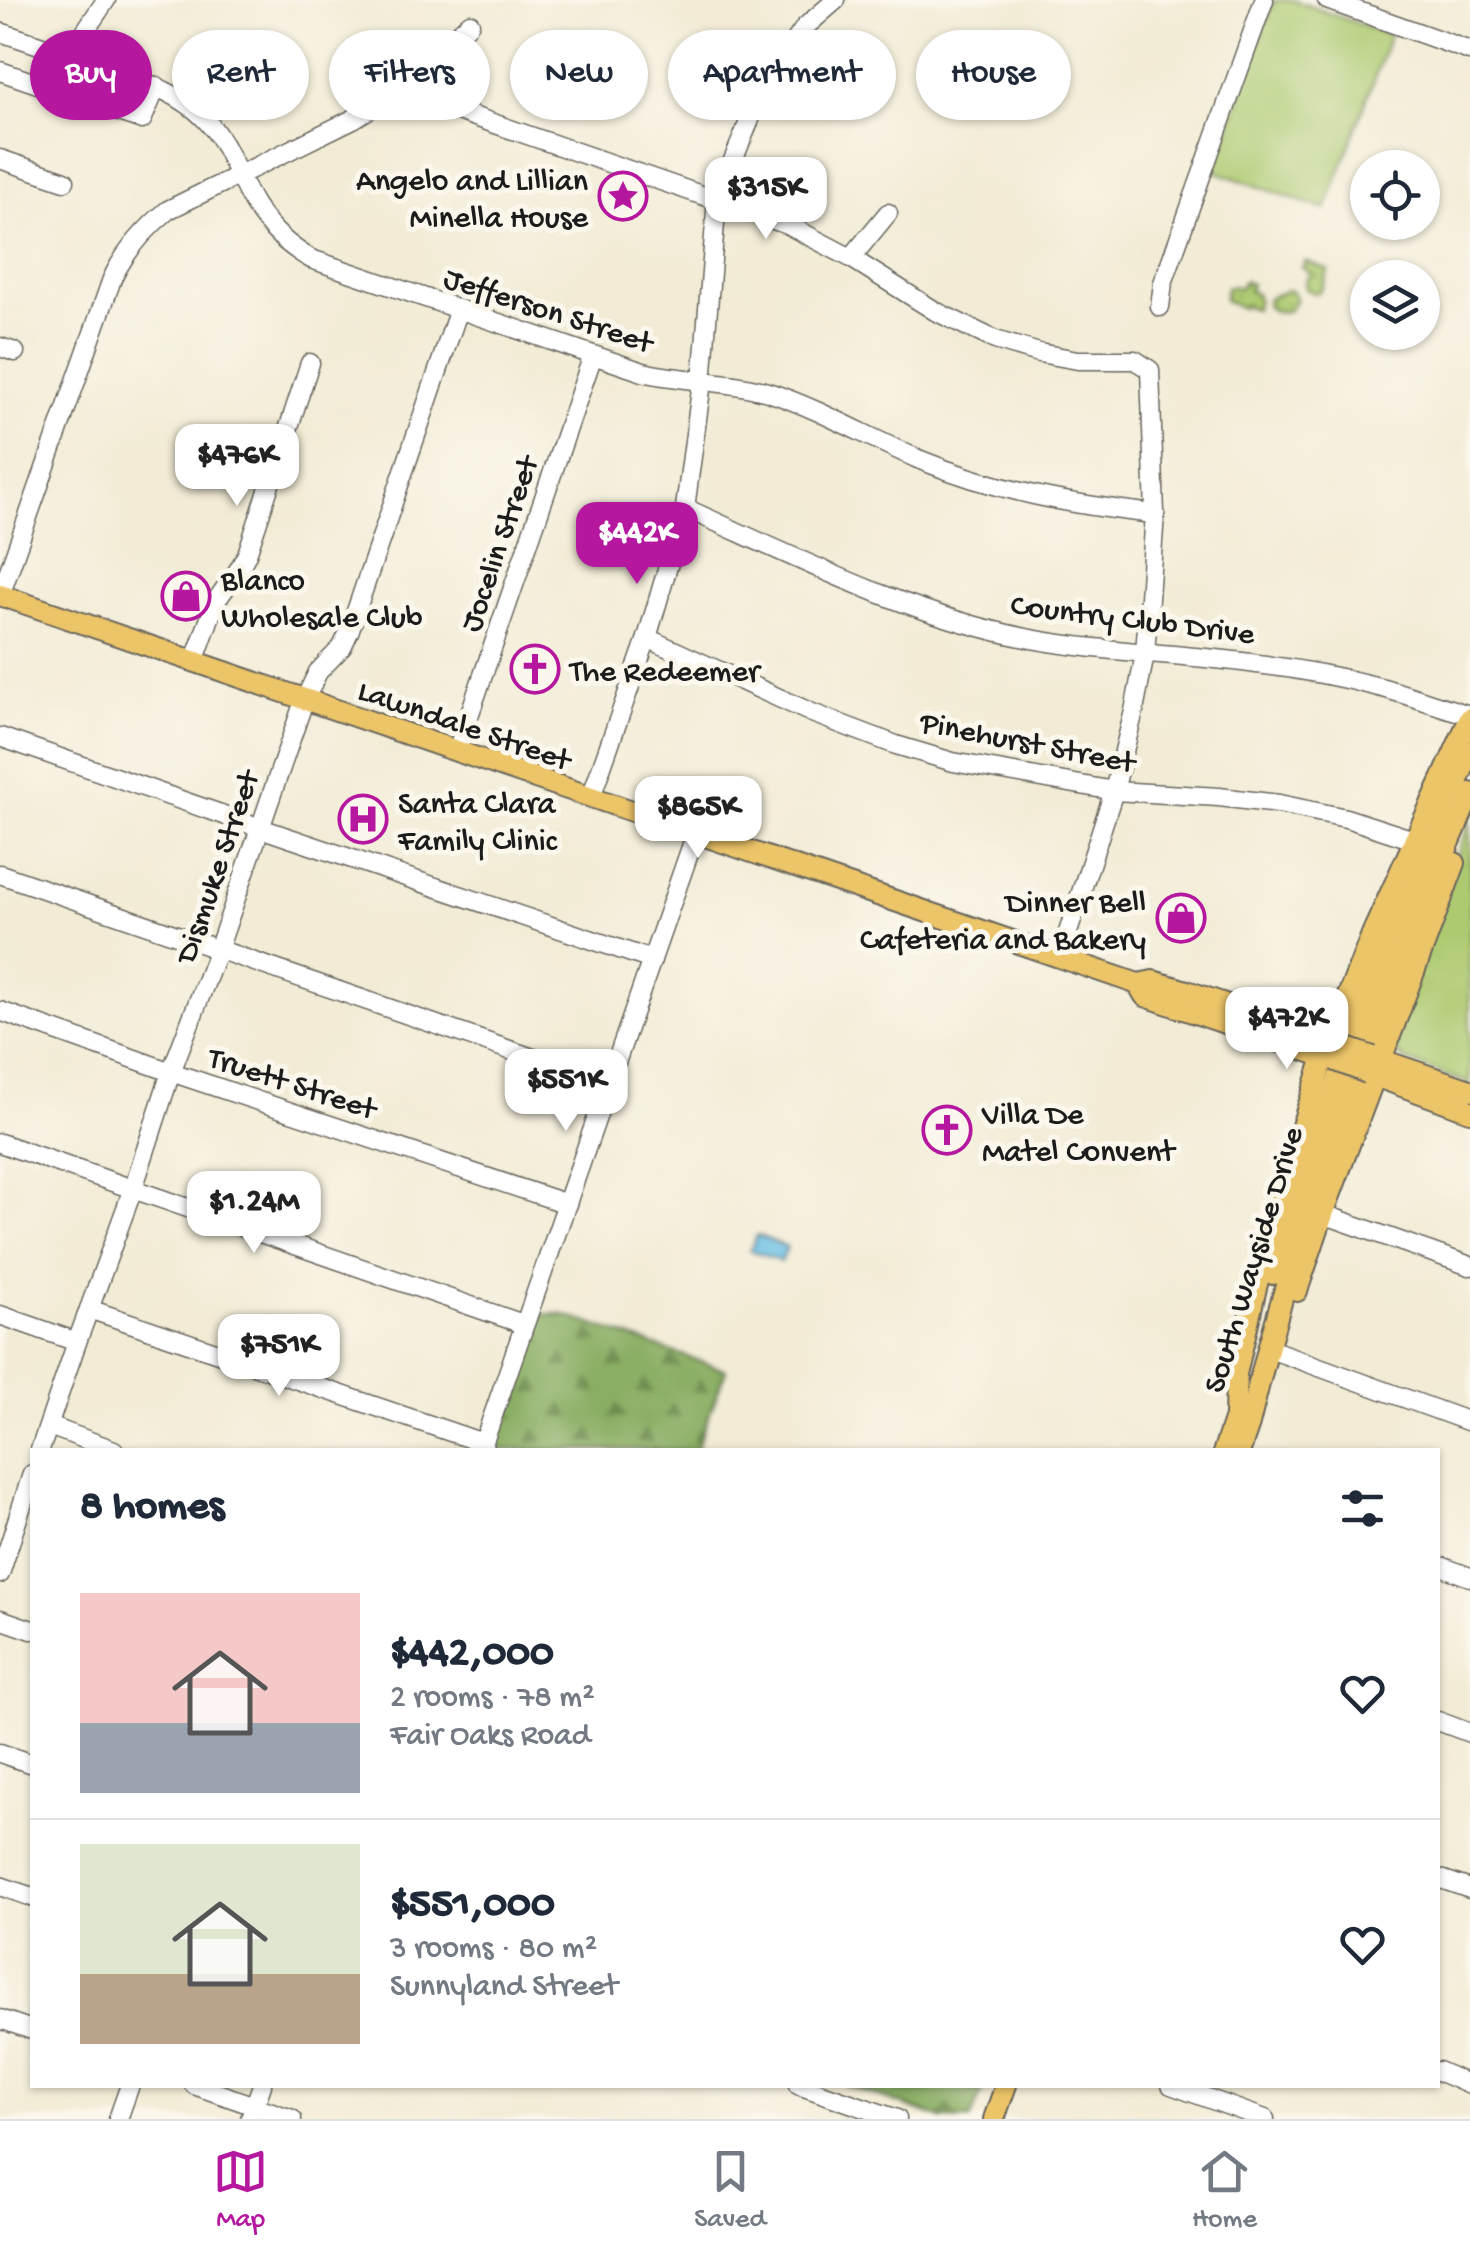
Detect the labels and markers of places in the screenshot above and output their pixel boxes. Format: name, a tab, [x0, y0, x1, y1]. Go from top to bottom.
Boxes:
pin: $315K	[696, 157, 836, 242]
place label: Angelo and Lillian Minella House	[356, 164, 588, 239]
place icon: Angelo and Lillian Minella House	[597, 170, 649, 222]
pin: $476K	[167, 424, 307, 509]
pin: $442K	[567, 502, 707, 587]
place label: Blanco Wholesale Club	[220, 564, 423, 639]
shop icon: Blanco Wholesale Club	[160, 570, 212, 622]
church icon: The Redeemer	[509, 643, 561, 695]
place label: The Redeemer	[568, 655, 762, 693]
pin: $865K	[628, 776, 768, 861]
place label: Santa Clara Family Clinic	[397, 787, 558, 862]
hospital icon: Santa Clara Family Clinic	[337, 793, 389, 845]
place label: Dinner Bell Cafeteria and Bakery	[860, 886, 1146, 961]
shop icon: Dinner Bell Cafeteria and Bakery	[1155, 892, 1207, 944]
pin: $472K	[1217, 987, 1357, 1072]
pin: $551K	[496, 1049, 636, 1134]
place label: Villa De Matel Convent	[981, 1098, 1177, 1173]
church icon: Villa De Matel Convent	[921, 1104, 973, 1156]
pin: $1.24M	[173, 1171, 335, 1256]
pin: $751K	[209, 1314, 349, 1399]

